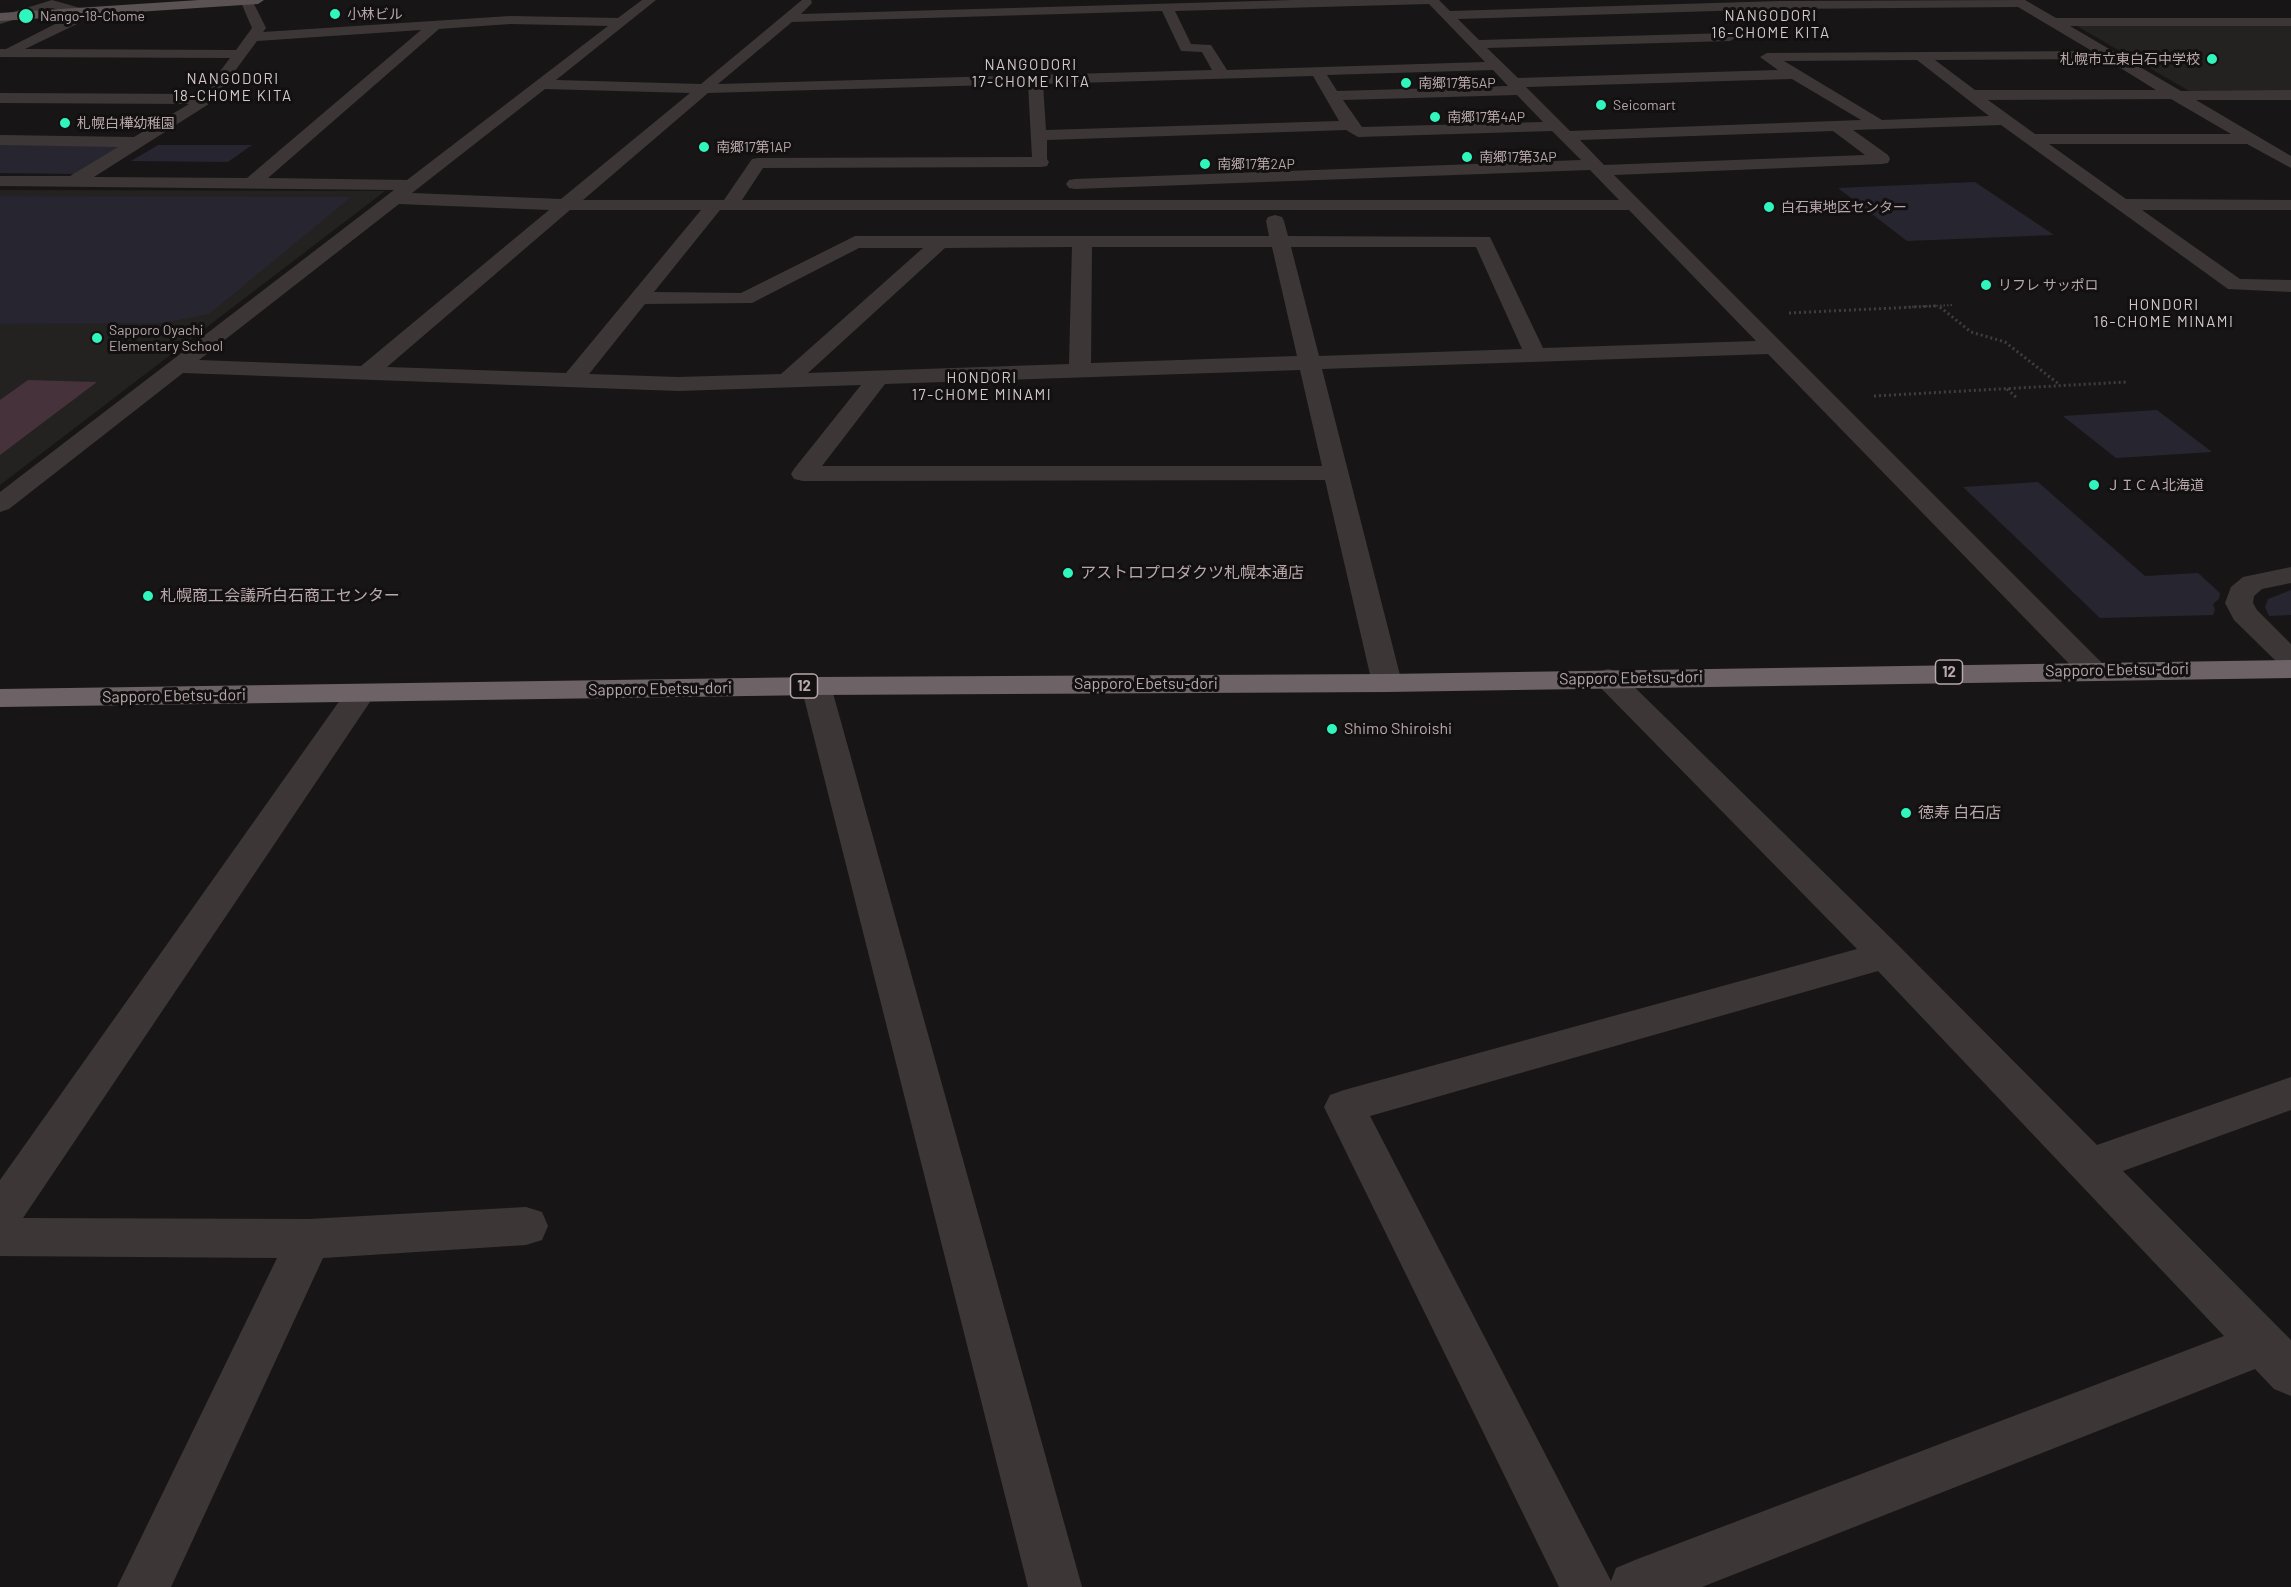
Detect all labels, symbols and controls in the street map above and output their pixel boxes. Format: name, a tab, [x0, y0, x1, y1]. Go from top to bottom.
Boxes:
place label: 小林ビル	[347, 6, 403, 22]
marker: Nango-18-Chome	[17, 7, 35, 25]
marker: 小林ビル	[328, 7, 342, 21]
district label: NANGODORI 16-CHOME KITA	[1711, 7, 1831, 42]
place label: Nango-18-Chome	[40, 8, 145, 24]
place label: 札幌市立東白石中学校	[2060, 51, 2200, 67]
marker: 札幌市立東白石中学校	[2205, 52, 2219, 66]
district label: NANGODORI 17-CHOME KITA	[972, 56, 1090, 91]
district label: NANGODORI 18-CHOME KITA	[173, 70, 293, 105]
place label: 南郷17第5AP	[1418, 75, 1496, 91]
marker: 南郷17第5AP	[1399, 76, 1413, 90]
place label: Seicomart	[1613, 97, 1676, 113]
marker: Seicomart	[1594, 98, 1608, 112]
place label: 南郷17第4AP	[1447, 109, 1525, 125]
marker: 南郷17第4AP	[1428, 110, 1442, 124]
place label: 札幌白樺幼稚園	[77, 115, 175, 131]
marker: 札幌白樺幼稚園	[58, 116, 72, 130]
place label: 南郷17第1AP	[716, 139, 791, 155]
marker: 南郷17第1AP	[697, 140, 711, 154]
place label: 南郷17第3AP	[1479, 149, 1557, 165]
marker: 南郷17第3AP	[1460, 150, 1474, 164]
place label: 南郷17第2AP	[1217, 156, 1295, 172]
marker: 南郷17第2AP	[1198, 157, 1212, 171]
place label: 白石東地区センター	[1781, 199, 1907, 215]
marker: 白石東地区センター	[1762, 200, 1776, 214]
place label: リフレ サッポロ	[1998, 277, 2099, 293]
marker: リフレ サッポロ	[1979, 278, 1993, 292]
district label: HONDORI 16-CHOME MINAMI	[2094, 296, 2234, 331]
place label: Sapporo Oyachi Elementary School	[109, 322, 223, 354]
marker: Sapporo Oyachi Elementary School	[90, 331, 104, 345]
district label: HONDORI 17-CHOME MINAMI	[912, 369, 1052, 404]
place label: ＪＩＣＡ北海道	[2106, 477, 2204, 493]
marker: ＪＩＣＡ北海道	[2087, 478, 2101, 492]
place label: アストロプロダクツ札幌本通店	[1080, 563, 1304, 583]
marker: アストロプロダクツ札幌本通店	[1061, 566, 1075, 580]
place label: 札幌商工会議所白石商工センター	[160, 586, 400, 606]
marker: 札幌商工会議所白石商工センター	[141, 589, 155, 603]
street label: Sapporo Ebetsu-dori	[2045, 659, 2189, 681]
road number: 12	[1936, 660, 1962, 684]
street label: Sapporo Ebetsu-dori	[1559, 667, 1703, 689]
road number: 12	[790, 674, 818, 698]
street label: Sapporo Ebetsu-dori	[1074, 674, 1218, 694]
street label: Sapporo Ebetsu-dori	[588, 678, 732, 700]
street label: Sapporo Ebetsu-dori	[102, 685, 246, 707]
place label: Shimo Shiroishi	[1344, 719, 1452, 739]
marker: Shimo Shiroishi	[1325, 722, 1339, 736]
place label: 徳寿 白石店	[1918, 803, 2001, 823]
marker: 徳寿 白石店	[1899, 806, 1913, 820]

